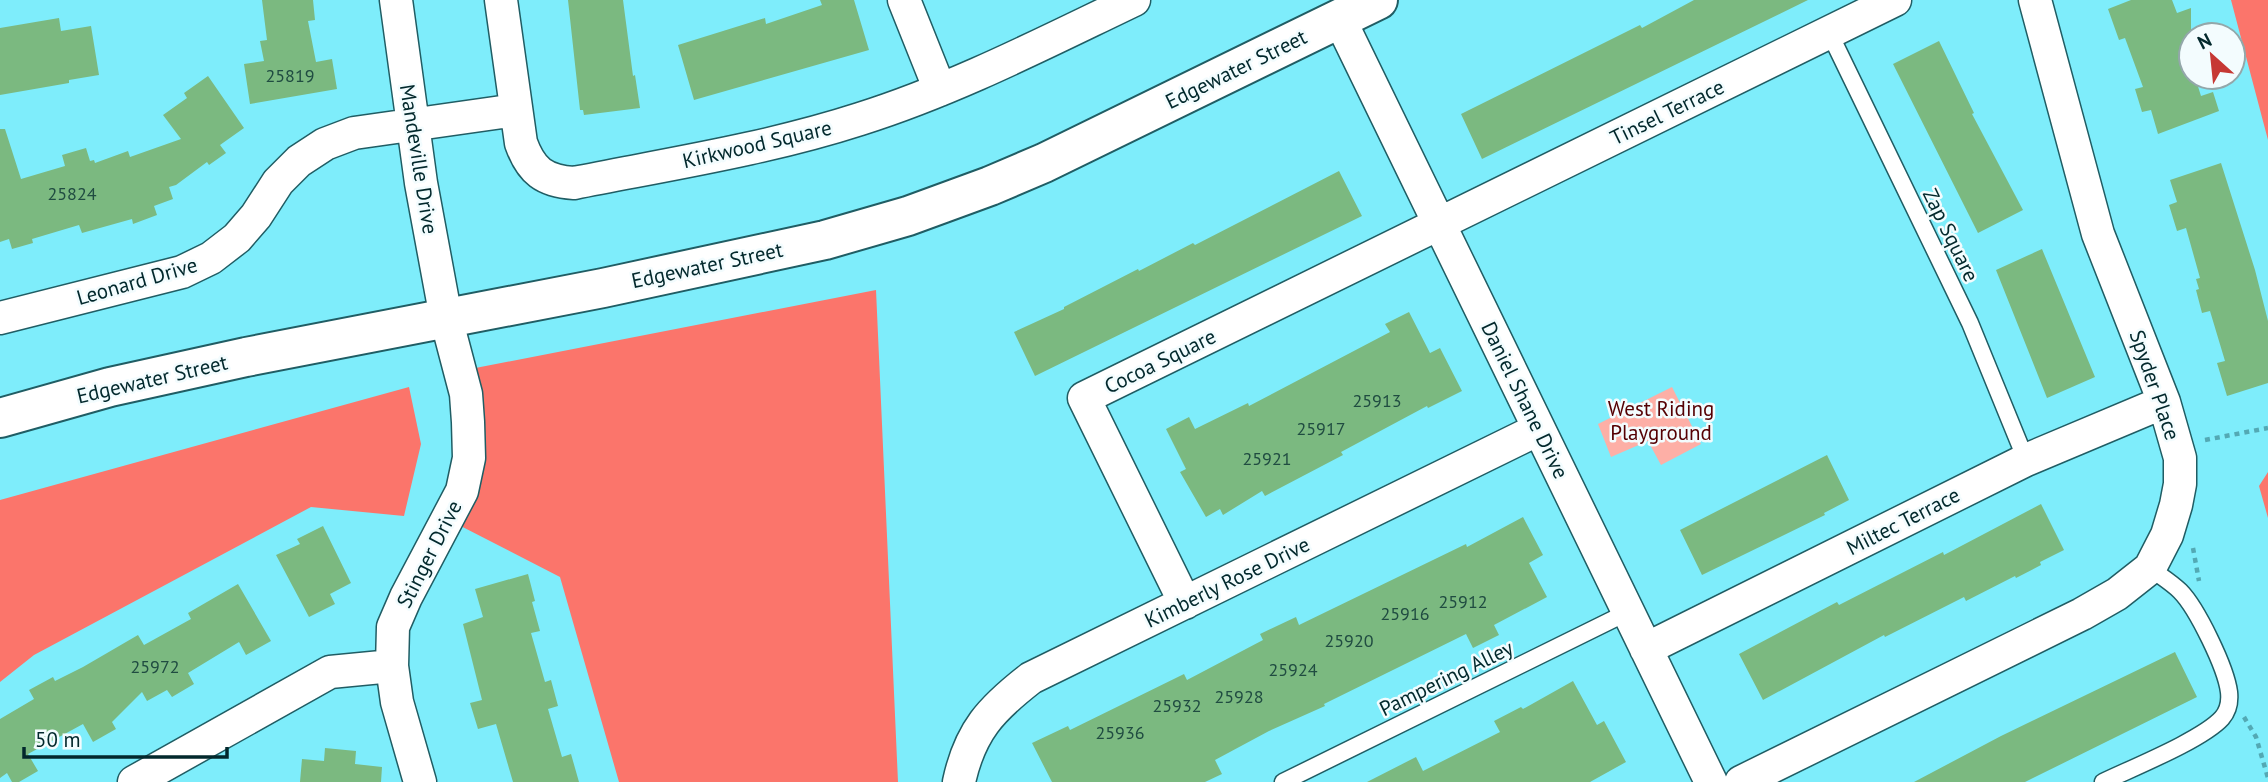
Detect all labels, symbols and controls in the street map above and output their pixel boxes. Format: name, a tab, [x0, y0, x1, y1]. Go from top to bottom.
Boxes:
north arrow	[2177, 21, 2247, 91]
street label: Edgewater Street	[1161, 23, 1311, 115]
text: N	[2193, 27, 2215, 54]
house number: 25819	[265, 64, 315, 87]
street label: Tinsel Terrace	[1606, 73, 1728, 151]
street label: Mandeville Drive	[394, 82, 444, 236]
street label: Kirkwood Square	[680, 114, 834, 174]
house number: 25824	[47, 182, 97, 205]
street label: Zap Square	[1917, 184, 1985, 286]
street label: Edgewater Street	[629, 236, 785, 294]
street label: Leonard Drive	[74, 251, 200, 311]
street label: Daniel Shane Drive	[1475, 317, 1575, 483]
street label: Cocoa Square	[1100, 322, 1220, 400]
street label: Spyder Place	[2124, 326, 2186, 444]
street label: Edgewater Street	[74, 349, 230, 409]
house number: 25913	[1352, 389, 1402, 412]
park label: West Riding Playground	[1608, 395, 1714, 446]
house number: 25917	[1296, 417, 1346, 440]
house number: 25921	[1242, 447, 1292, 470]
street label: Miltec Terrace	[1842, 481, 1964, 561]
street label: Stinger Drive	[390, 496, 468, 612]
street label: Kimberly Rose Drive	[1140, 530, 1314, 634]
house number: 25912	[1438, 590, 1488, 613]
house number: 25916	[1380, 602, 1430, 625]
house number: 25920	[1324, 629, 1374, 652]
street label: Pampering Alley	[1375, 634, 1517, 722]
house number: 25972	[130, 655, 180, 678]
house number: 25924	[1268, 658, 1318, 681]
house number: 25928	[1214, 685, 1264, 708]
house number: 25932	[1152, 694, 1202, 717]
scale bar	[24, 716, 228, 760]
house number: 25936	[1095, 721, 1145, 744]
text: 50 m	[35, 726, 81, 753]

